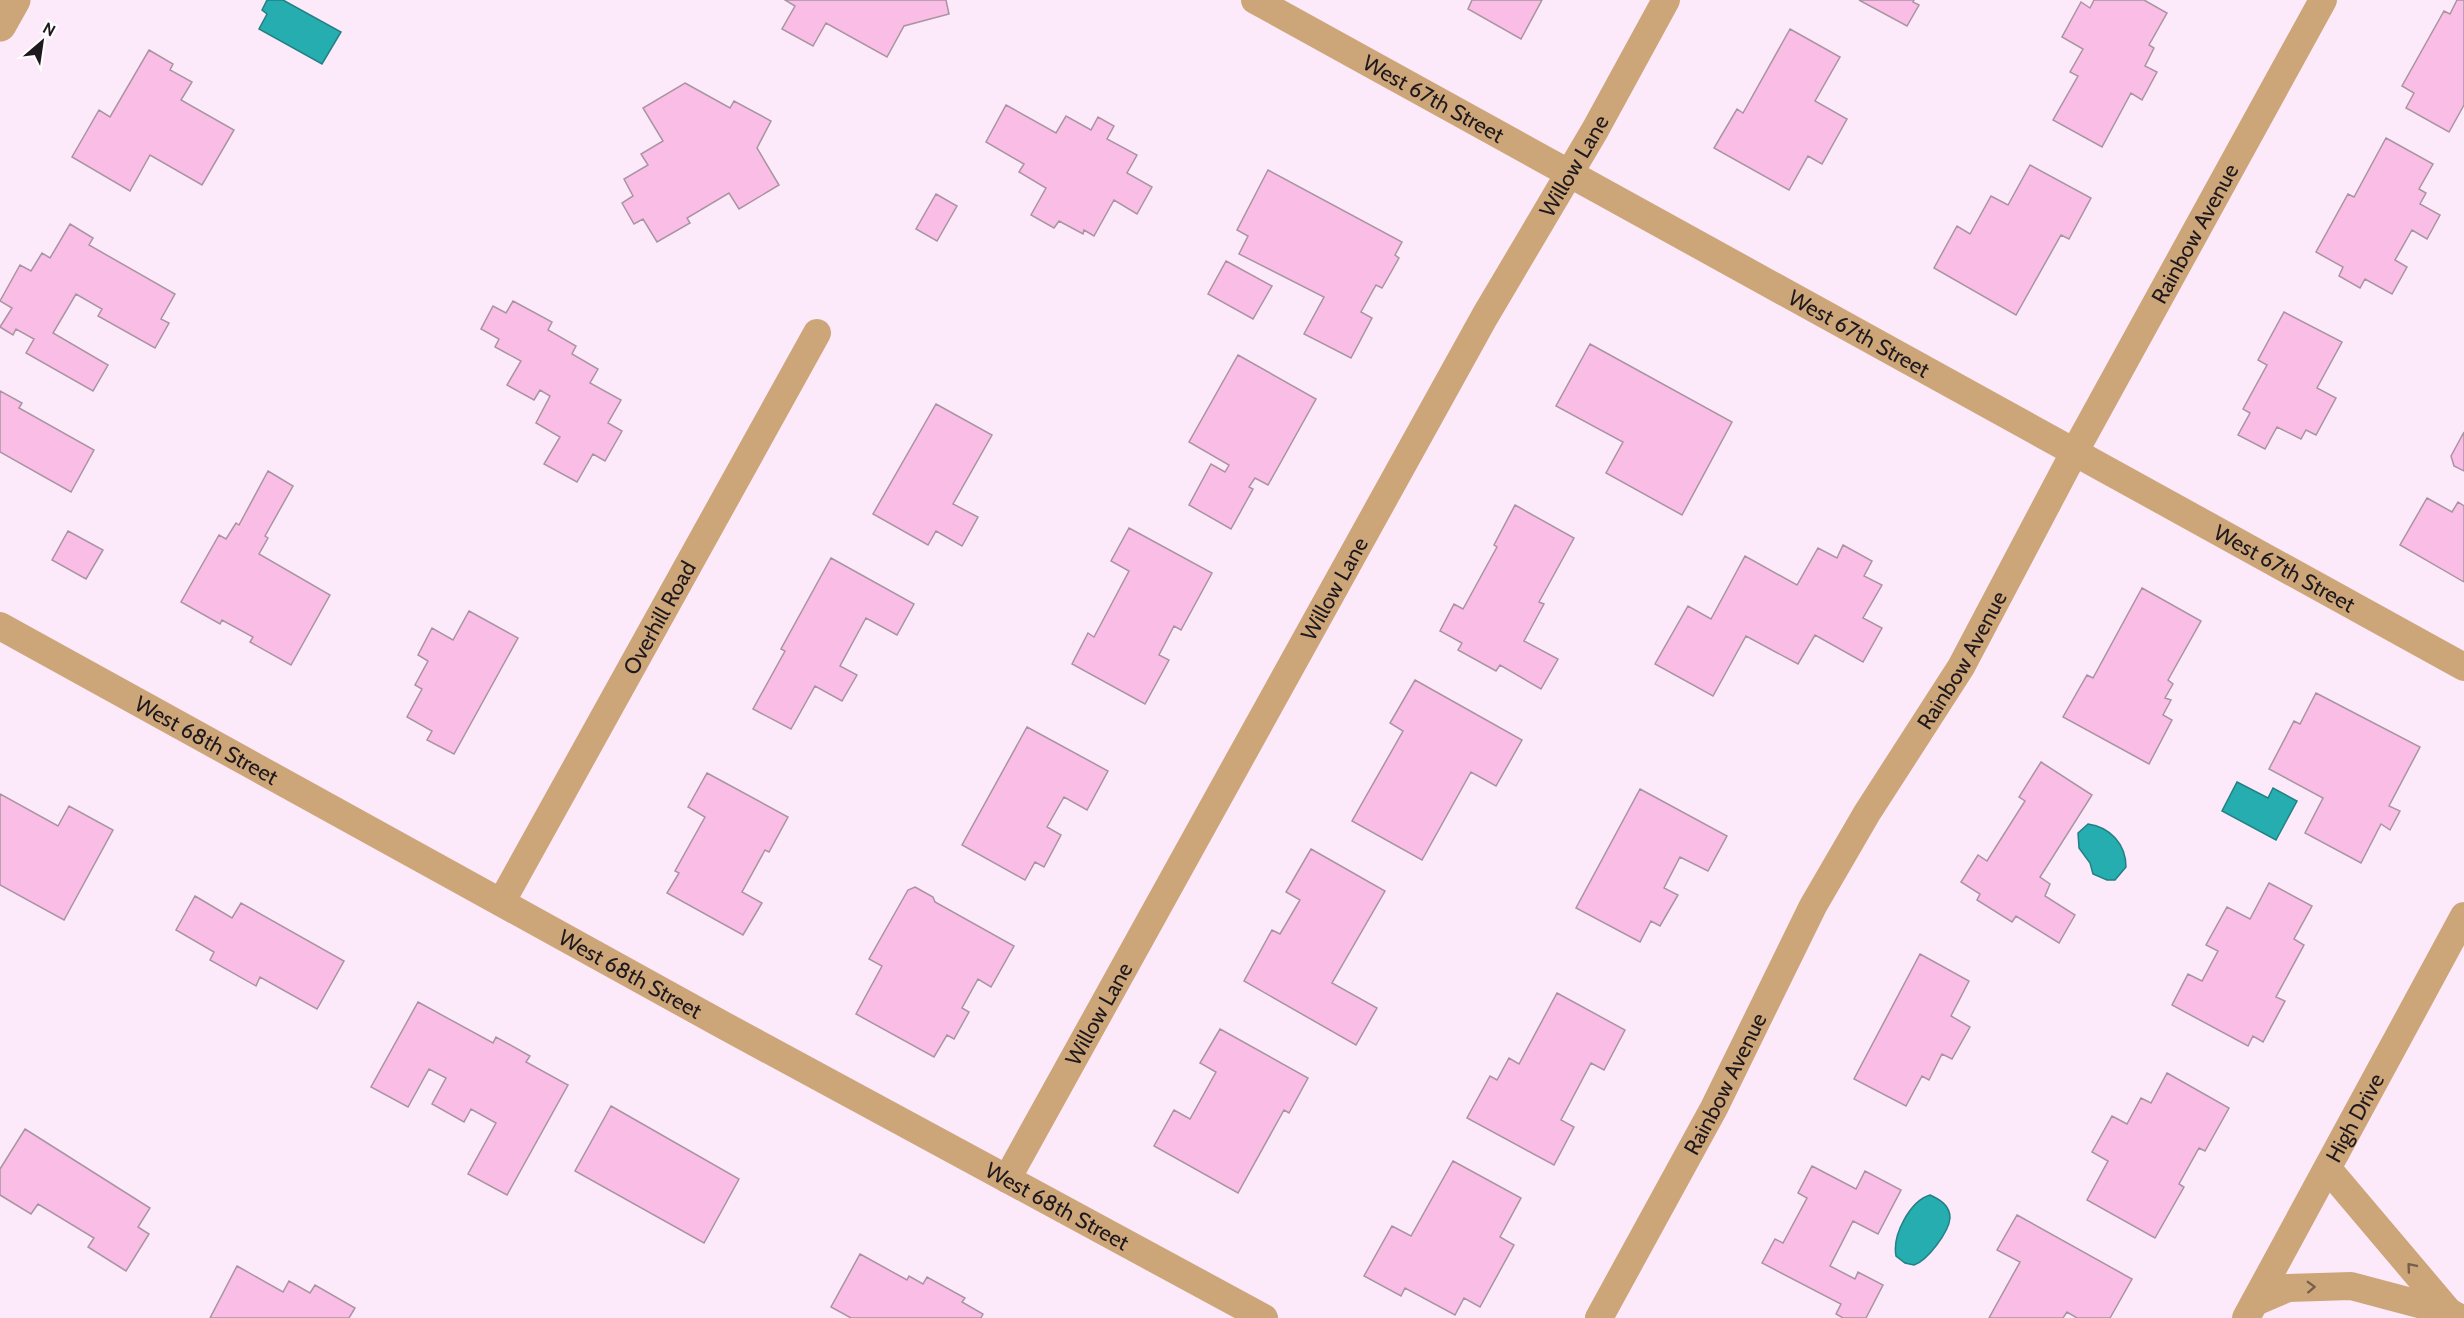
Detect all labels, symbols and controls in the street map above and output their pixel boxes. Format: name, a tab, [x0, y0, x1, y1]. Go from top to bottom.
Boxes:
north arrow	[12, 12, 72, 72]
text: N	[39, 18, 59, 40]
street label: West 67th Street	[1358, 49, 1509, 149]
street label: Willow Lane	[1533, 110, 1614, 222]
street label: Rainbow Avenue	[2145, 159, 2244, 308]
street label: West 67th Street	[1784, 284, 1935, 383]
street label: West 67th Street	[2209, 518, 2360, 618]
street label: Willow Lane	[1295, 532, 1373, 645]
street label: Overhill Road	[617, 556, 701, 679]
street label: Rainbow Avenue	[1911, 586, 2012, 734]
street label: West 68th Street	[130, 690, 283, 791]
street label: West 68th Street	[554, 924, 707, 1025]
street label: Willow Lane	[1059, 957, 1138, 1070]
street label: Rainbow Avenue	[1678, 1008, 1772, 1159]
street label: High Drive	[2320, 1068, 2390, 1167]
street label: West 68th Street	[981, 1156, 1134, 1256]
one-way arrow	[2408, 1263, 2419, 1274]
one-way arrow	[2306, 1281, 2315, 1294]

